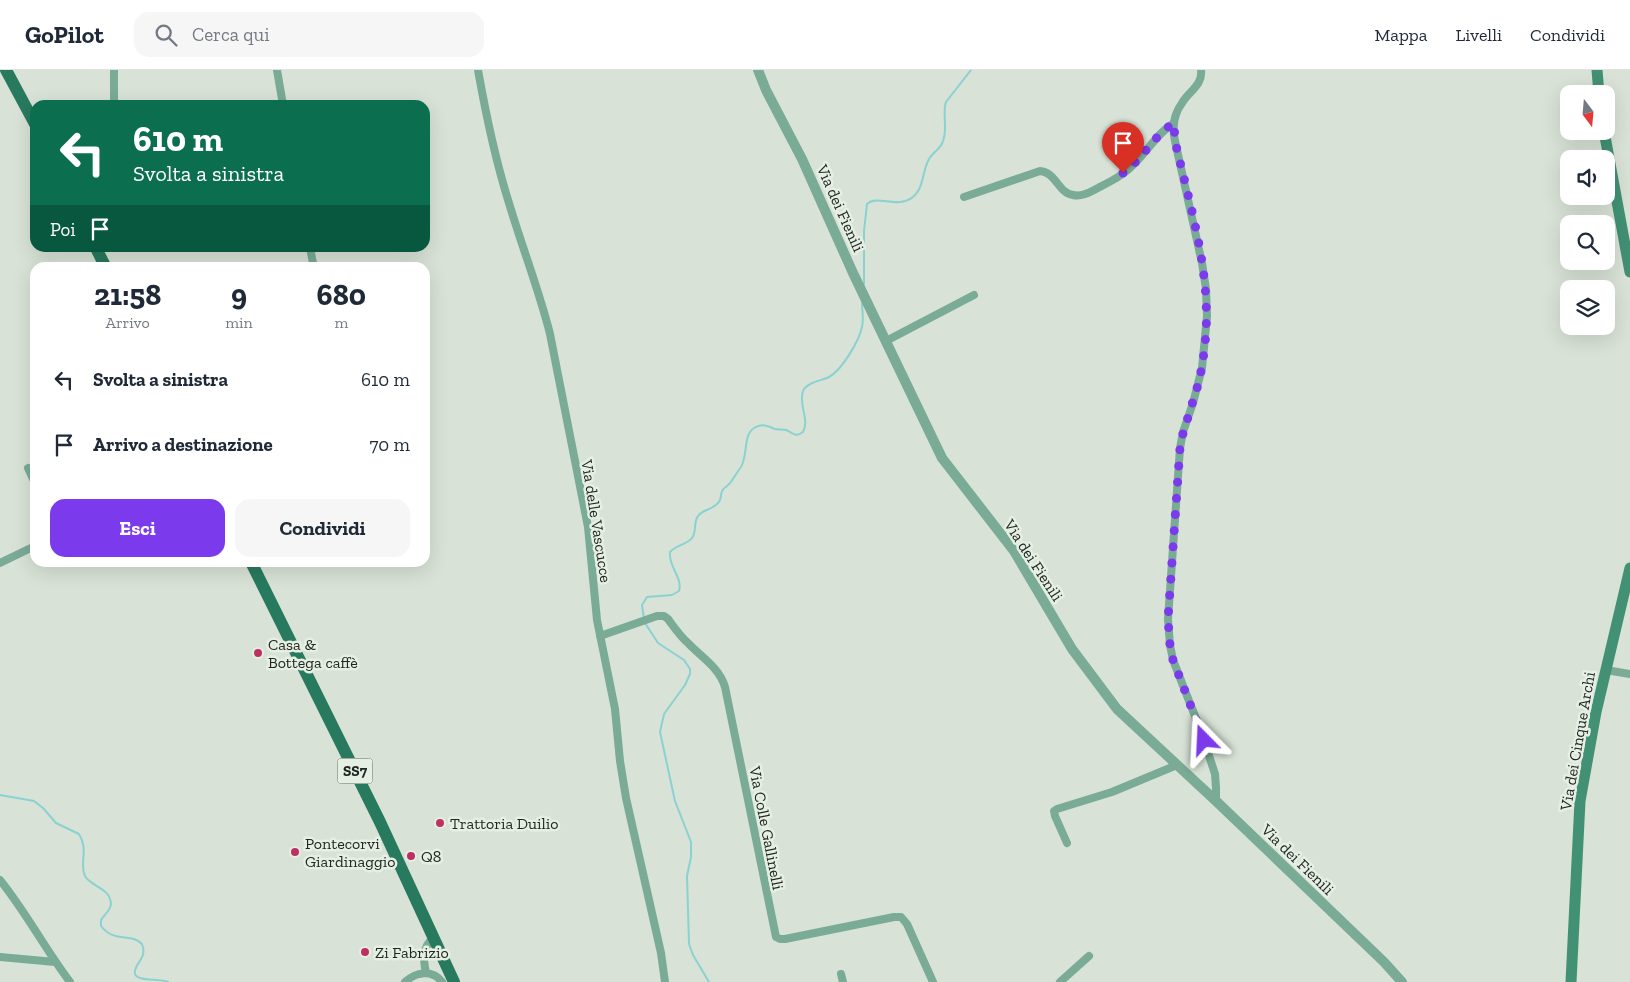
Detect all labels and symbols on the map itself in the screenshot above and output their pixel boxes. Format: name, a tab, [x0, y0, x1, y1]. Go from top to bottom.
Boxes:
north arrow	[1560, 85, 1615, 140]
pin	[1102, 122, 1144, 173]
street label: Via dei Fienili	[812, 161, 868, 255]
street label: Via delle Vascucce	[577, 457, 616, 584]
street label: Via dei Fienili	[1000, 515, 1067, 605]
place label: Casa & Bottega caffè	[268, 635, 358, 672]
marker: Casa & Bottega caffè	[252, 647, 264, 659]
street label: Via dei Cinque Archi	[1556, 670, 1599, 813]
position arrow	[1177, 713, 1229, 765]
road number: SS7	[338, 758, 372, 784]
street label: Via Colle Gallinelli	[745, 764, 788, 892]
place label: Trattoria Duilio	[450, 814, 558, 833]
marker: Trattoria Duilio	[434, 817, 446, 829]
street label: Via dei Fienili	[1257, 819, 1338, 899]
place label: Pontecorvi Giardinaggio	[305, 834, 395, 871]
marker: Pontecorvi Giardinaggio	[289, 846, 301, 858]
place label: Q8	[421, 847, 441, 866]
marker: Q8	[405, 850, 417, 862]
place label: Zi Fabrizio	[375, 943, 449, 962]
marker: Zi Fabrizio	[359, 946, 371, 958]

